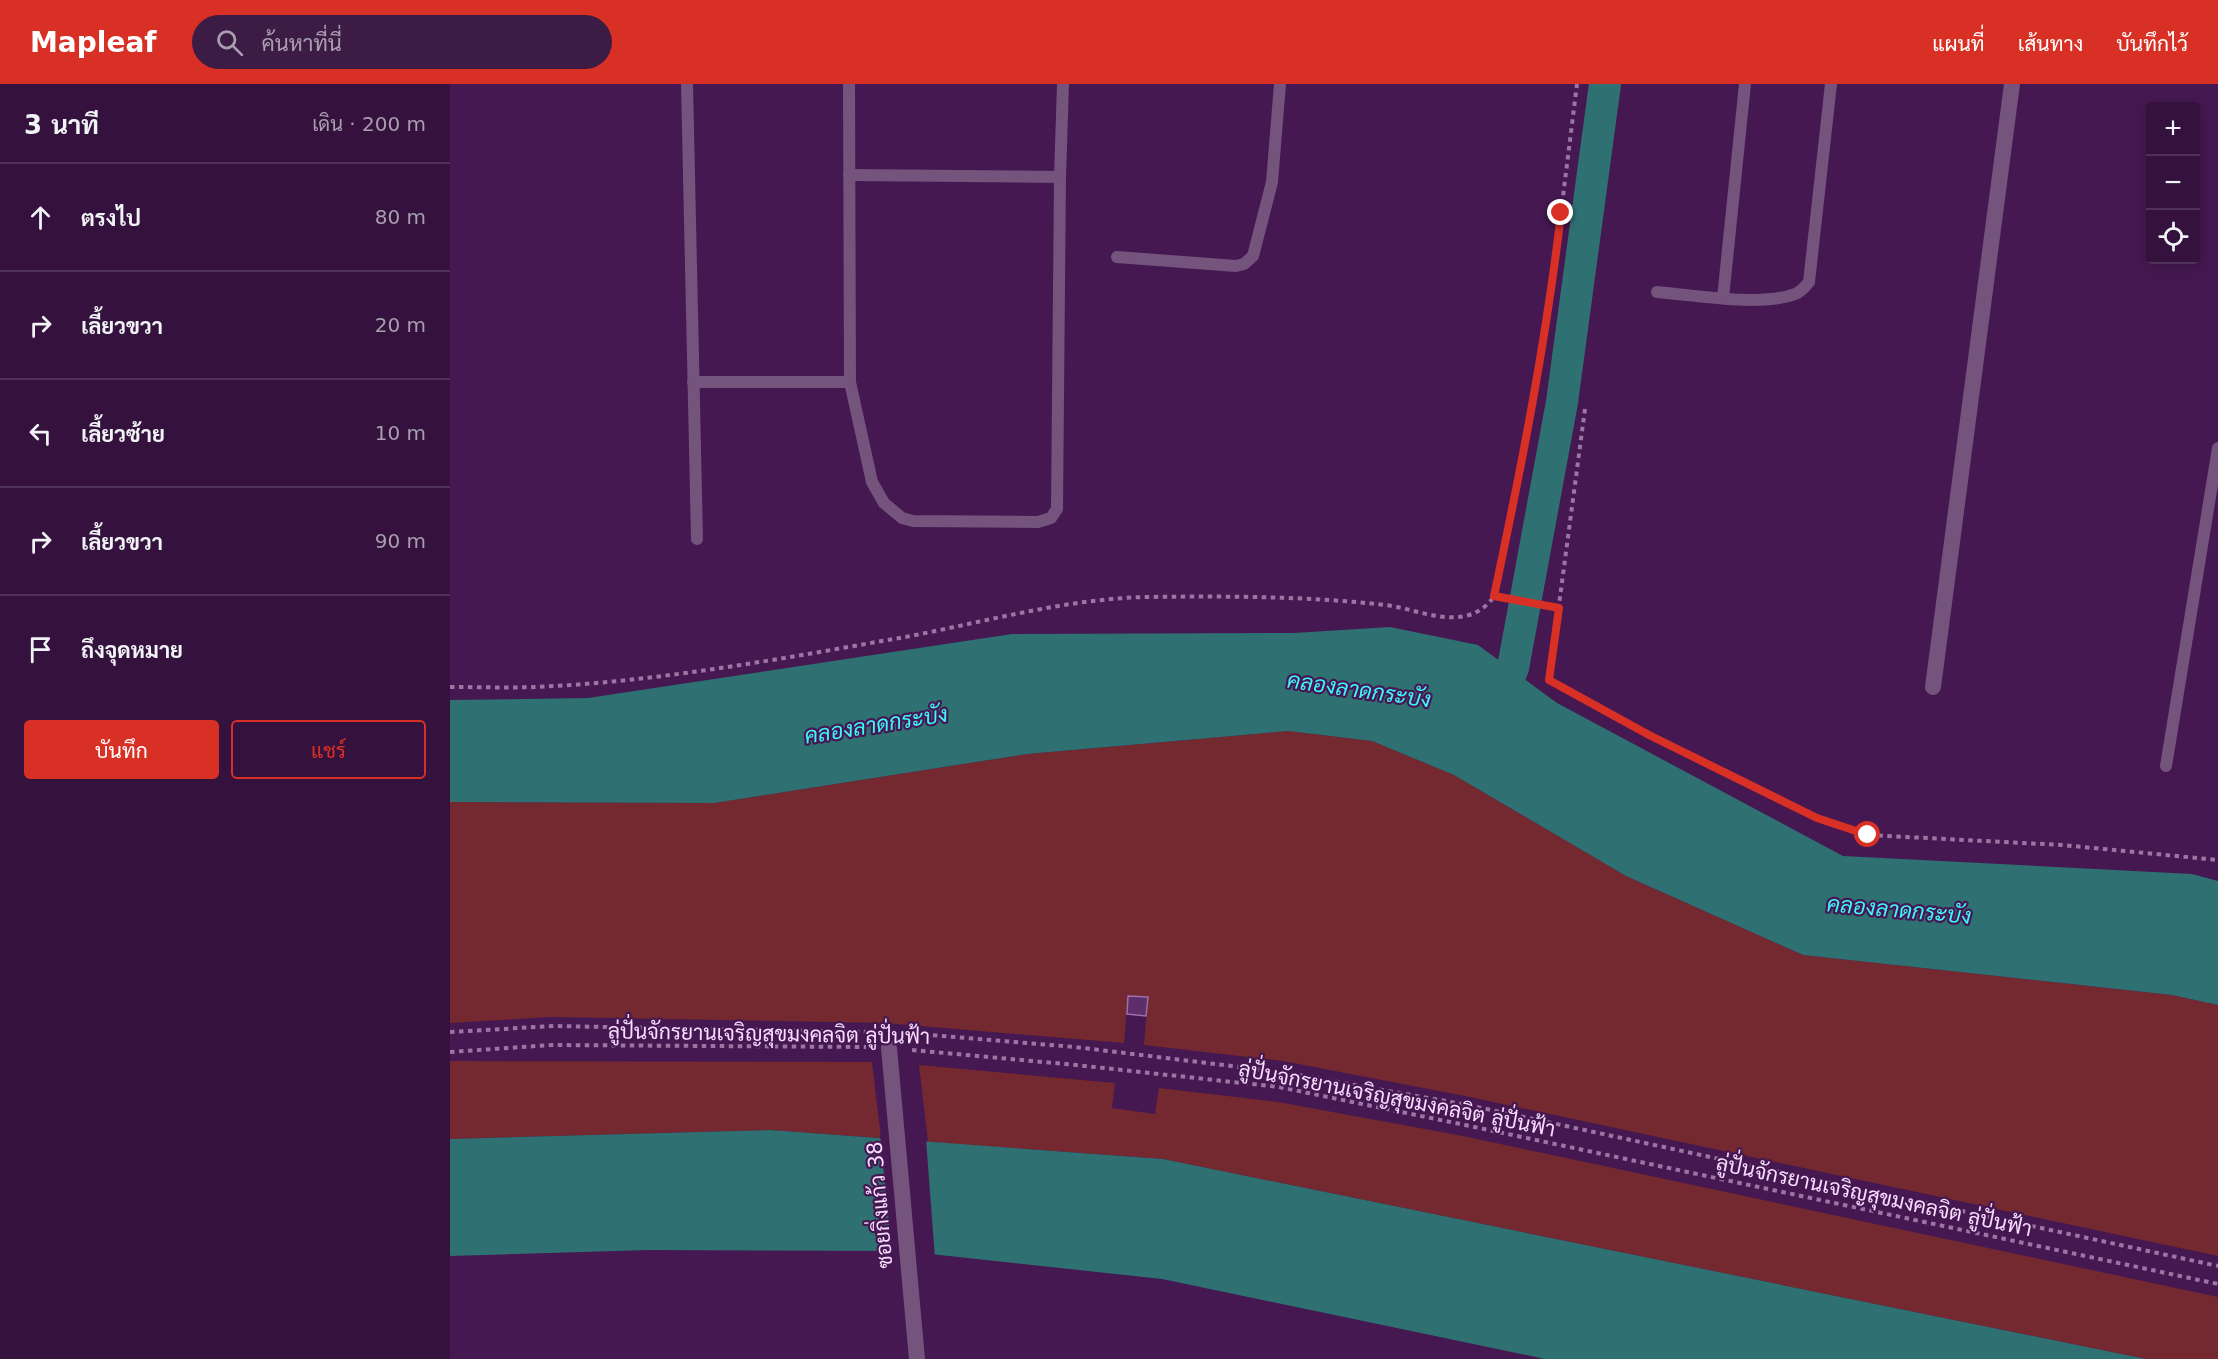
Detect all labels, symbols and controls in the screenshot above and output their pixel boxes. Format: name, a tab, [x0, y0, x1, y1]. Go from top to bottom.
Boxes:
search box	[192, 15, 612, 69]
text: Mapleaf	[30, 26, 156, 59]
icon: search	[213, 26, 246, 59]
text: ค้นหาที่นี่	[261, 31, 342, 56]
text: แผนที่	[1932, 32, 1985, 56]
text: เส้นทาง	[2018, 32, 2083, 56]
text: บันทึกไว้	[2116, 32, 2188, 56]
map controls	[2146, 102, 2200, 264]
button: +	[2146, 102, 2200, 156]
text: 3 นาที	[24, 110, 99, 140]
text: เดิน · 200 m	[312, 112, 426, 136]
button: −	[2146, 156, 2200, 210]
route end	[1547, 199, 1573, 225]
icon: ahead	[24, 201, 57, 234]
text: 80 m	[375, 205, 426, 229]
text: ตรงไป	[81, 206, 141, 231]
button: locate	[2146, 210, 2200, 264]
icon: right	[24, 309, 57, 342]
text: 20 m	[375, 313, 426, 337]
text: เลี้ยวขวา	[81, 314, 163, 339]
icon: left	[24, 417, 57, 450]
text: 10 m	[375, 421, 426, 445]
text: เลี้ยวซ้าย	[81, 422, 165, 447]
icon: right	[24, 525, 57, 558]
text: 90 m	[375, 529, 426, 553]
text: เลี้ยวขวา	[81, 530, 163, 555]
icon: arrive	[24, 633, 57, 666]
text: ถึงจุดหมาย	[81, 638, 183, 663]
water label: คลองลาดกระบัง	[1286, 667, 1432, 712]
water label: คลองลาดกระบัง	[802, 700, 949, 749]
button: บันทึก	[24, 720, 219, 779]
button: แชร์	[231, 720, 426, 779]
route start	[1854, 821, 1880, 847]
water label: คลองลาดกระบัง	[1826, 890, 1972, 929]
street label: ลู่ปั่นจักรยานเจริญสุขมงคลจิต ลู่ปั่นฟ้า	[608, 1012, 930, 1052]
street label: ลู่ปั่นจักรยานเจริญสุขมงคลจิต ลู่ปั่นฟ้า	[1236, 1049, 1559, 1144]
street label: ซอยกิ่งแก้ว 38	[855, 1141, 898, 1270]
street label: ลู่ปั่นจักรยานเจริญสุขมงคลจิต ลู่ปั่นฟ้า	[1713, 1144, 2036, 1244]

